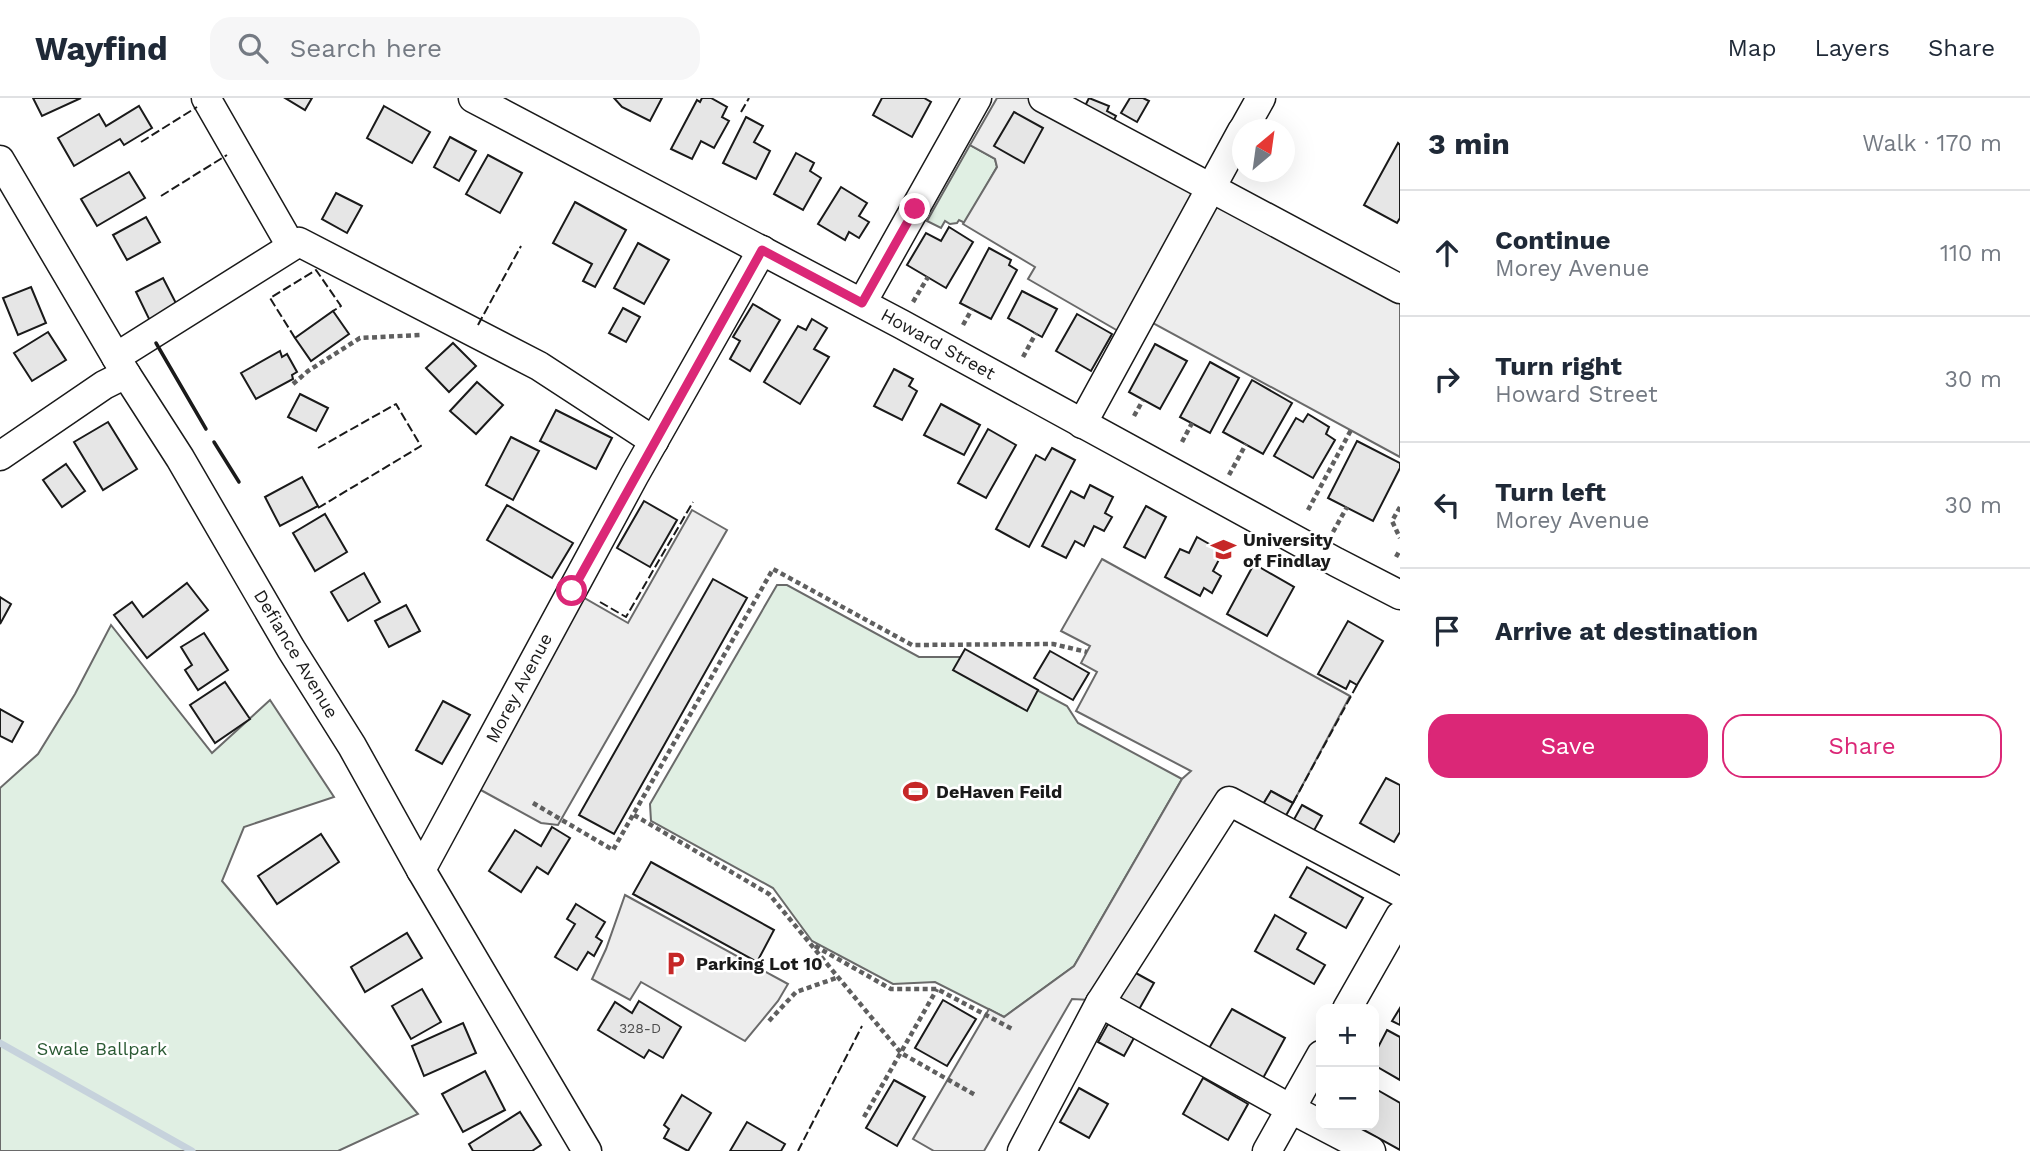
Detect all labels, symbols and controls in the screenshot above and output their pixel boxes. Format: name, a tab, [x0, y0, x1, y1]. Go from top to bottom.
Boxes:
search box	[210, 17, 700, 80]
text: Wayfind	[35, 29, 168, 68]
icon: search	[234, 29, 272, 67]
text: Search here	[290, 33, 442, 63]
text: Map	[1728, 34, 1776, 62]
text: Layers	[1814, 34, 1890, 62]
text: Share	[1928, 34, 1995, 62]
north arrow	[1232, 119, 1295, 182]
text: 3 min	[1428, 126, 1510, 161]
text: Walk · 170 m	[1862, 130, 2002, 157]
route end	[899, 193, 930, 224]
text: Continue	[1495, 225, 1611, 255]
icon: ahead	[1428, 234, 1466, 272]
text: 110 m	[1940, 240, 2002, 267]
text: Morey Avenue	[1495, 255, 1650, 282]
street label: Howard Street	[877, 304, 999, 384]
text: Turn right	[1495, 351, 1622, 381]
icon: right	[1428, 360, 1466, 398]
text: 30 m	[1945, 366, 2002, 393]
text: Howard Street	[1495, 381, 1658, 408]
text: Turn left	[1495, 477, 1606, 507]
icon: left	[1428, 486, 1466, 524]
text: 30 m	[1945, 492, 2002, 519]
text: Morey Avenue	[1495, 507, 1650, 534]
place label: University of Findlay	[1243, 529, 1334, 571]
school or university icon: University of Findlay	[1209, 536, 1237, 564]
route start	[556, 575, 587, 606]
street label: Defiance Avenue	[250, 586, 343, 722]
icon: arrive	[1428, 612, 1466, 650]
text: Arrive at destination	[1495, 616, 1758, 646]
street label: Morey Avenue	[481, 629, 556, 746]
button: Save	[1428, 714, 1708, 778]
button: Share	[1722, 714, 2002, 778]
sports icon: DeHaven Feild	[902, 778, 930, 806]
place label: DeHaven Feild	[936, 781, 1062, 802]
parking icon: Parking Lot 10	[662, 950, 690, 978]
place label: Parking Lot 10	[696, 953, 823, 974]
map controls	[1316, 1004, 1379, 1130]
button: +	[1316, 1004, 1379, 1067]
house number: 328-D	[619, 1020, 661, 1036]
park label: Swale Ballpark	[37, 1038, 167, 1059]
button: −	[1316, 1067, 1379, 1130]

